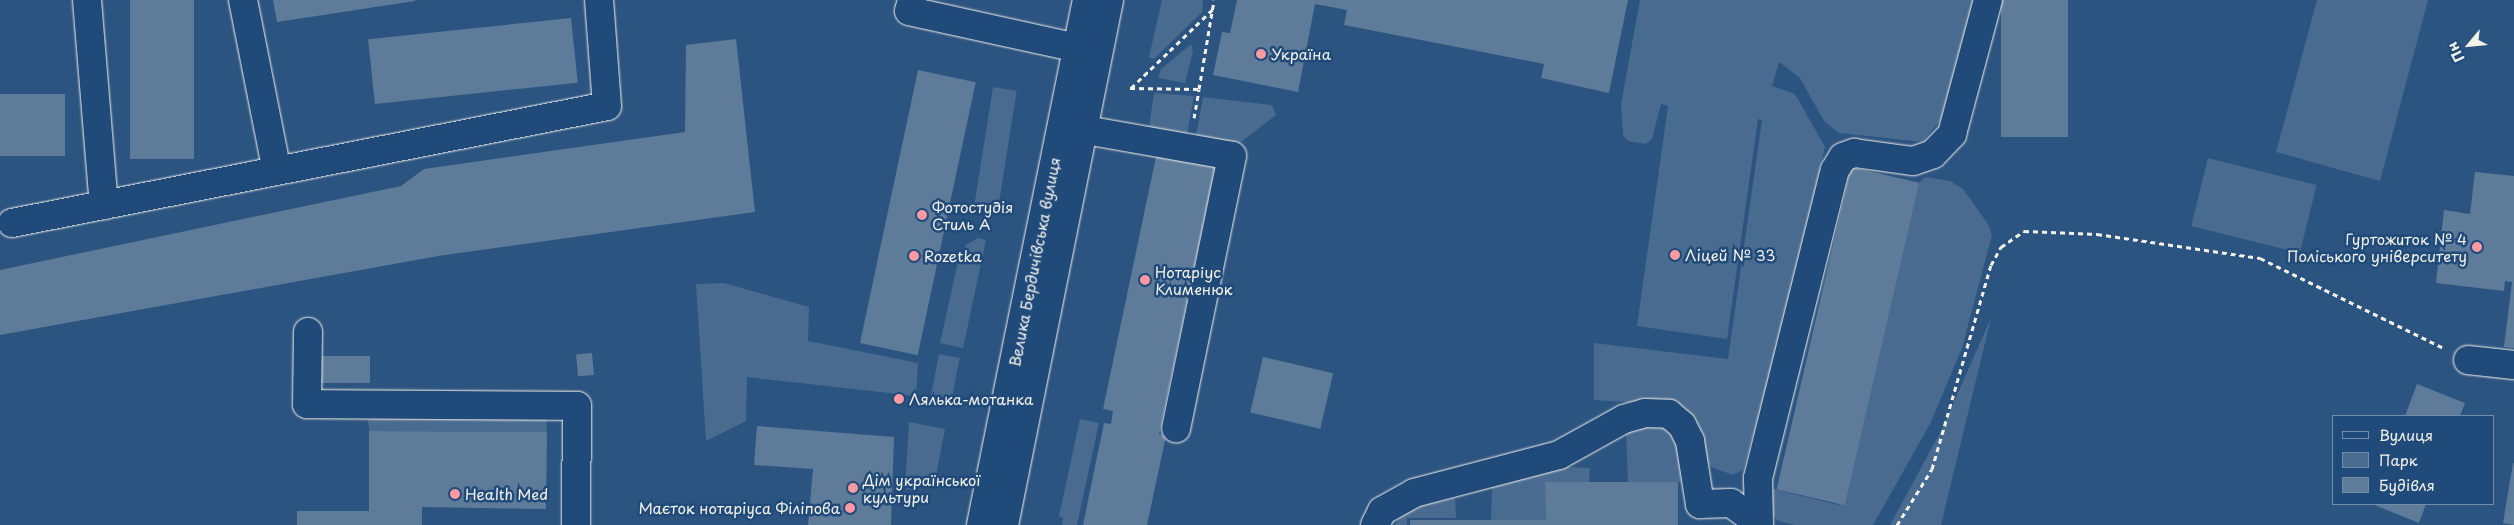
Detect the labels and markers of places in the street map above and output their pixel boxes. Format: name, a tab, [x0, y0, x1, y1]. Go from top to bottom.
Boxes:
place label: Україна	[1271, 45, 1331, 63]
marker: Україна	[1255, 48, 1267, 60]
place label: Фотостудія Стиль А	[932, 197, 1013, 232]
marker: Фотостудія Стиль А	[916, 209, 928, 221]
place label: Гуртожиток № 4 Поліського університету	[2286, 229, 2467, 264]
marker: Гуртожиток № 4 Поліського університету	[2471, 241, 2483, 253]
place label: Ліцей № 33	[1685, 246, 1775, 264]
place label: Rozetka	[924, 247, 982, 265]
marker: Ліцей № 33	[1669, 249, 1681, 261]
marker: Rozetka	[908, 250, 920, 262]
place label: Нотаріус Клименюк	[1155, 262, 1232, 297]
marker: Нотаріус Клименюк	[1139, 274, 1151, 286]
place label: Лялька-мотанка	[909, 390, 1033, 408]
marker: Лялька-мотанка	[893, 393, 905, 405]
place label: Дім української культури	[863, 470, 981, 505]
marker: Дім української культури	[847, 482, 859, 494]
place label: Health Med	[465, 485, 549, 503]
marker: Health Med	[449, 488, 461, 500]
place label: Маєток нотаріуса Філіпова	[637, 499, 840, 517]
marker: Маєток нотаріуса Філіпова	[844, 502, 856, 514]

